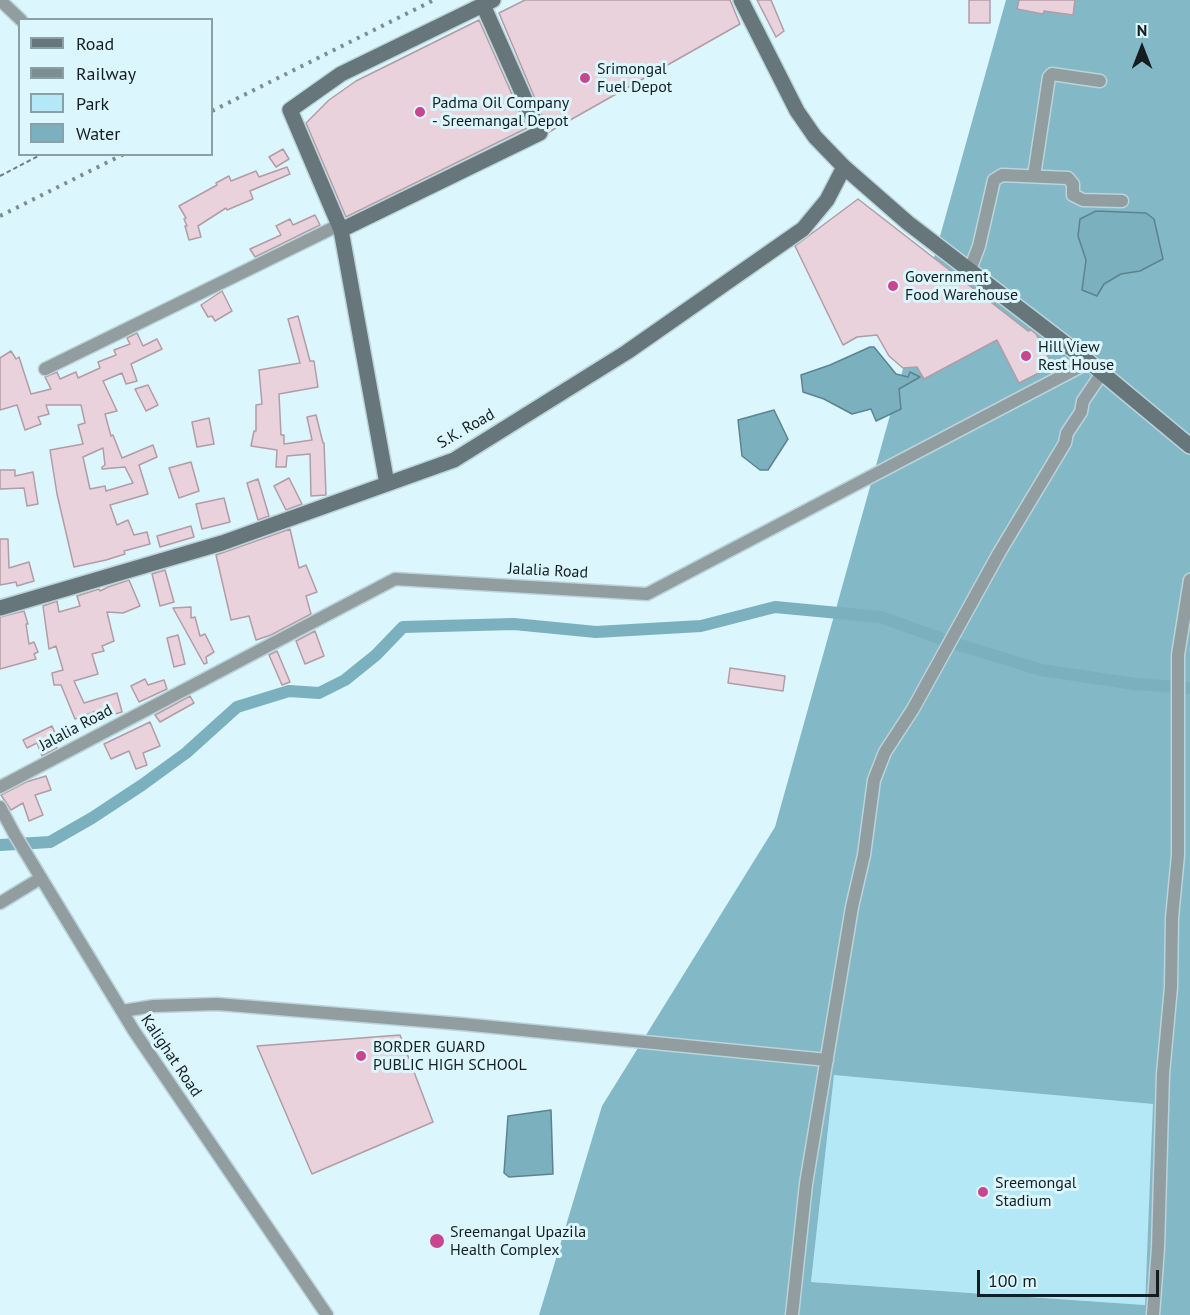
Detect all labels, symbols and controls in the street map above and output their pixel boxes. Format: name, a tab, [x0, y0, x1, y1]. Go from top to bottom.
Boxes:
legend	[18, 18, 213, 156]
north arrow	[1112, 18, 1172, 78]
text: N	[1137, 20, 1147, 40]
text: Road	[76, 32, 114, 55]
place label: Srimongal Fuel Depot	[597, 59, 672, 97]
text: Railway	[76, 62, 136, 85]
marker: Srimongal Fuel Depot	[578, 71, 592, 85]
text: Park	[76, 92, 109, 115]
place label: Padma Oil Company - Sreemangal Depot	[432, 93, 569, 131]
marker: Padma Oil Company - Sreemangal Depot	[413, 105, 427, 119]
text: Water	[76, 122, 120, 145]
place label: Government Food Warehouse	[905, 267, 1018, 305]
marker: Government Food Warehouse	[886, 279, 900, 293]
place label: Hill View Rest House	[1038, 337, 1114, 375]
marker: Hill View Rest House	[1019, 349, 1033, 363]
street label: S.K. Road	[434, 405, 498, 453]
street label: Jalalia Road	[507, 559, 589, 583]
street label: Jalalia Road	[36, 701, 116, 755]
street label: Kalighat Road	[136, 1011, 206, 1101]
place label: BORDER GUARD PUBLIC HIGH SCHOOL	[373, 1037, 527, 1075]
marker: BORDER GUARD PUBLIC HIGH SCHOOL	[354, 1049, 368, 1063]
place label: Sreemongal Stadium	[995, 1173, 1077, 1211]
marker: Sreemongal Stadium	[976, 1185, 990, 1199]
place label: Sreemangal Upazila Health Complex	[450, 1222, 586, 1260]
marker: Sreemangal Upazila Health Complex	[428, 1232, 446, 1250]
scale bar	[980, 1258, 1162, 1296]
text: 100 m	[988, 1269, 1037, 1292]

